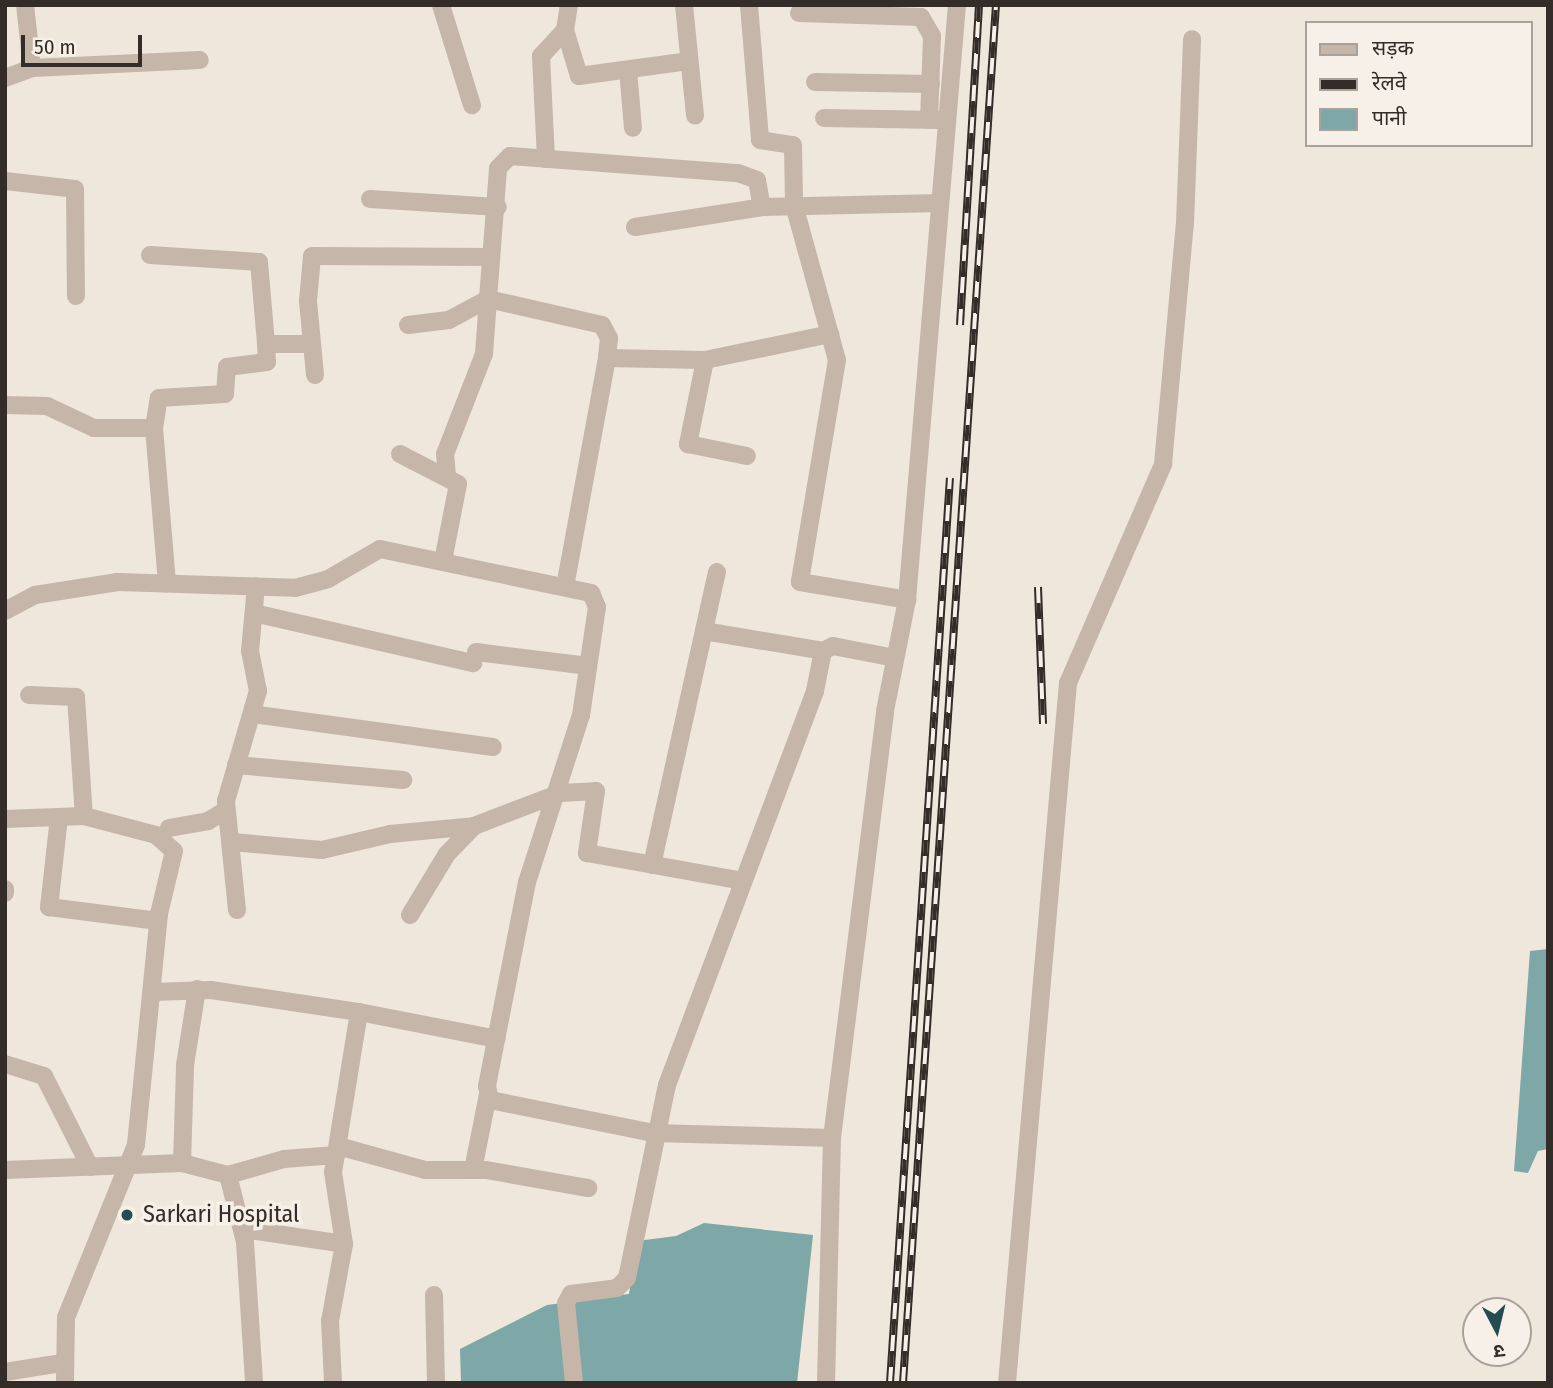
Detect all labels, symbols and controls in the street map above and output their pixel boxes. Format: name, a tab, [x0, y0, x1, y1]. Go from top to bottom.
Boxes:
scale bar	[24, 21, 145, 65]
legend	[1304, 21, 1532, 147]
text: 50 m	[34, 34, 76, 60]
text: सड़क	[1372, 35, 1414, 61]
text: रेलवे	[1372, 70, 1407, 96]
text: पानी	[1372, 105, 1406, 131]
place label: Sarkari Hospital	[143, 1201, 299, 1229]
marker: Sarkari Hospital	[117, 1205, 137, 1225]
north arrow	[1462, 1297, 1532, 1367]
text: उ	[1492, 1339, 1506, 1363]

